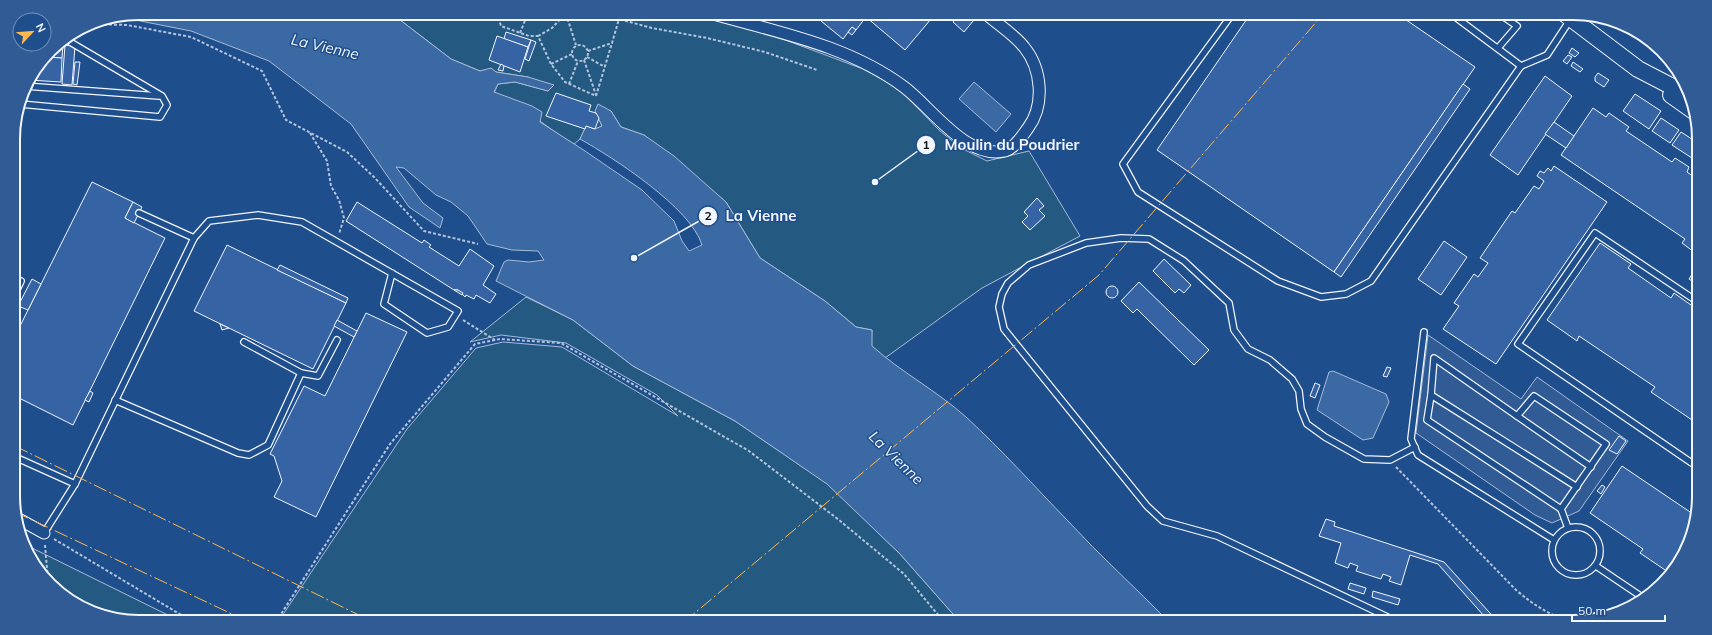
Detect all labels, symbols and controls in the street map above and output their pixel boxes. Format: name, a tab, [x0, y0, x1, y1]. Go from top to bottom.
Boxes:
north arrow	[12, 12, 52, 52]
text: N	[33, 21, 49, 34]
water label: La Vienne	[289, 29, 361, 64]
callout: Moulin du Poudrier	[916, 131, 1087, 158]
text: Moulin du Poudrier	[945, 135, 1080, 154]
text: 1	[922, 137, 930, 152]
callout: La Vienne	[698, 203, 805, 230]
text: La Vienne	[725, 206, 797, 225]
text: 2	[704, 208, 712, 223]
water label: La Vienne	[865, 427, 928, 488]
scale bar	[1572, 597, 1665, 623]
text: 50 m	[1578, 603, 1606, 618]

